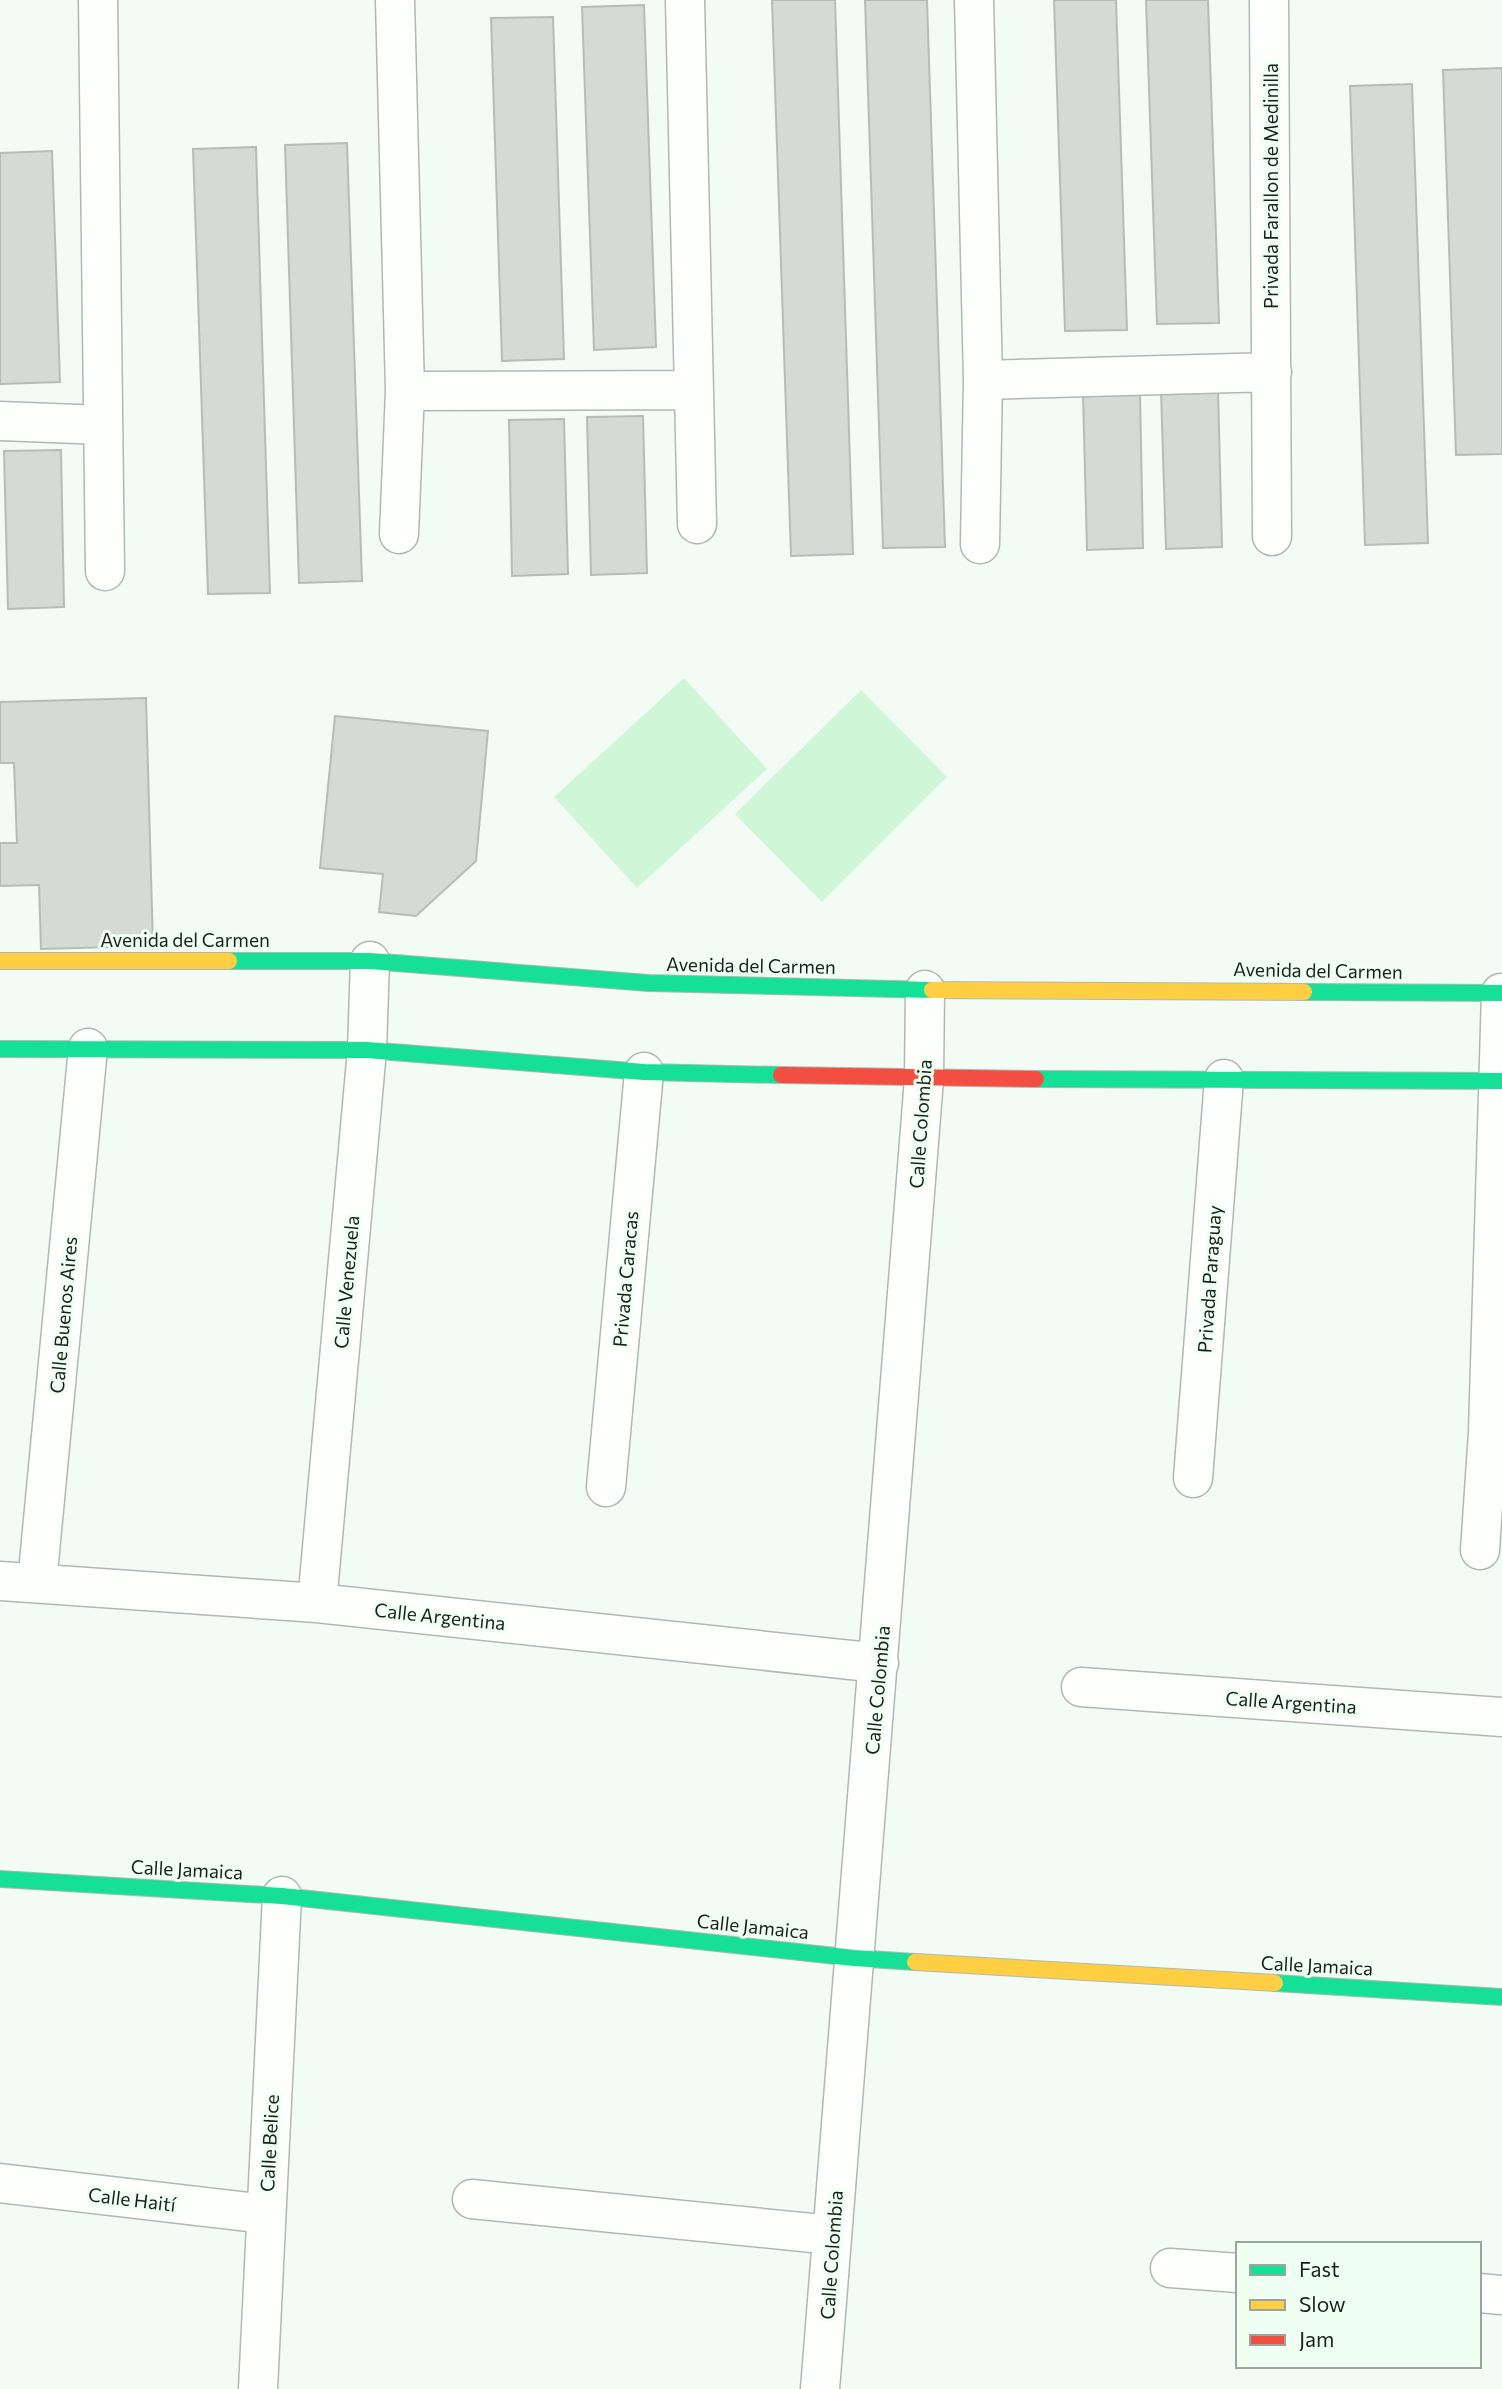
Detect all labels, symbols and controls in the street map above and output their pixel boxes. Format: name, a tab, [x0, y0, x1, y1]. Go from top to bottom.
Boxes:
street label: Privada Farallon de Medinilla	[1259, 63, 1282, 309]
street label: Avenida del Carmen	[100, 928, 270, 951]
street label: Avenida del Carmen	[666, 952, 836, 978]
street label: Avenida del Carmen	[1233, 957, 1403, 983]
street label: Calle Colombia	[904, 1059, 936, 1189]
street label: Privada Paraguay	[1192, 1204, 1226, 1354]
street label: Privada Caracas	[608, 1210, 642, 1348]
street label: Calle Venezuela	[329, 1214, 363, 1350]
street label: Calle Buenos Aires	[45, 1236, 81, 1394]
street label: Calle Argentina	[373, 1598, 507, 1634]
street label: Calle Colombia	[860, 1625, 894, 1755]
street label: Calle Argentina	[1225, 1686, 1357, 1718]
street label: Calle Jamaica	[130, 1855, 244, 1883]
street label: Calle Jamaica	[696, 1909, 810, 1943]
street label: Calle Jamaica	[1260, 1951, 1374, 1979]
street label: Calle Belice	[255, 2094, 283, 2192]
street label: Calle Haití	[87, 2182, 178, 2216]
street label: Calle Colombia	[815, 2190, 847, 2320]
legend	[1236, 2242, 1481, 2368]
text: Fast	[1299, 2256, 1340, 2281]
text: Slow	[1299, 2291, 1346, 2316]
text: Jam	[1299, 2326, 1334, 2351]

